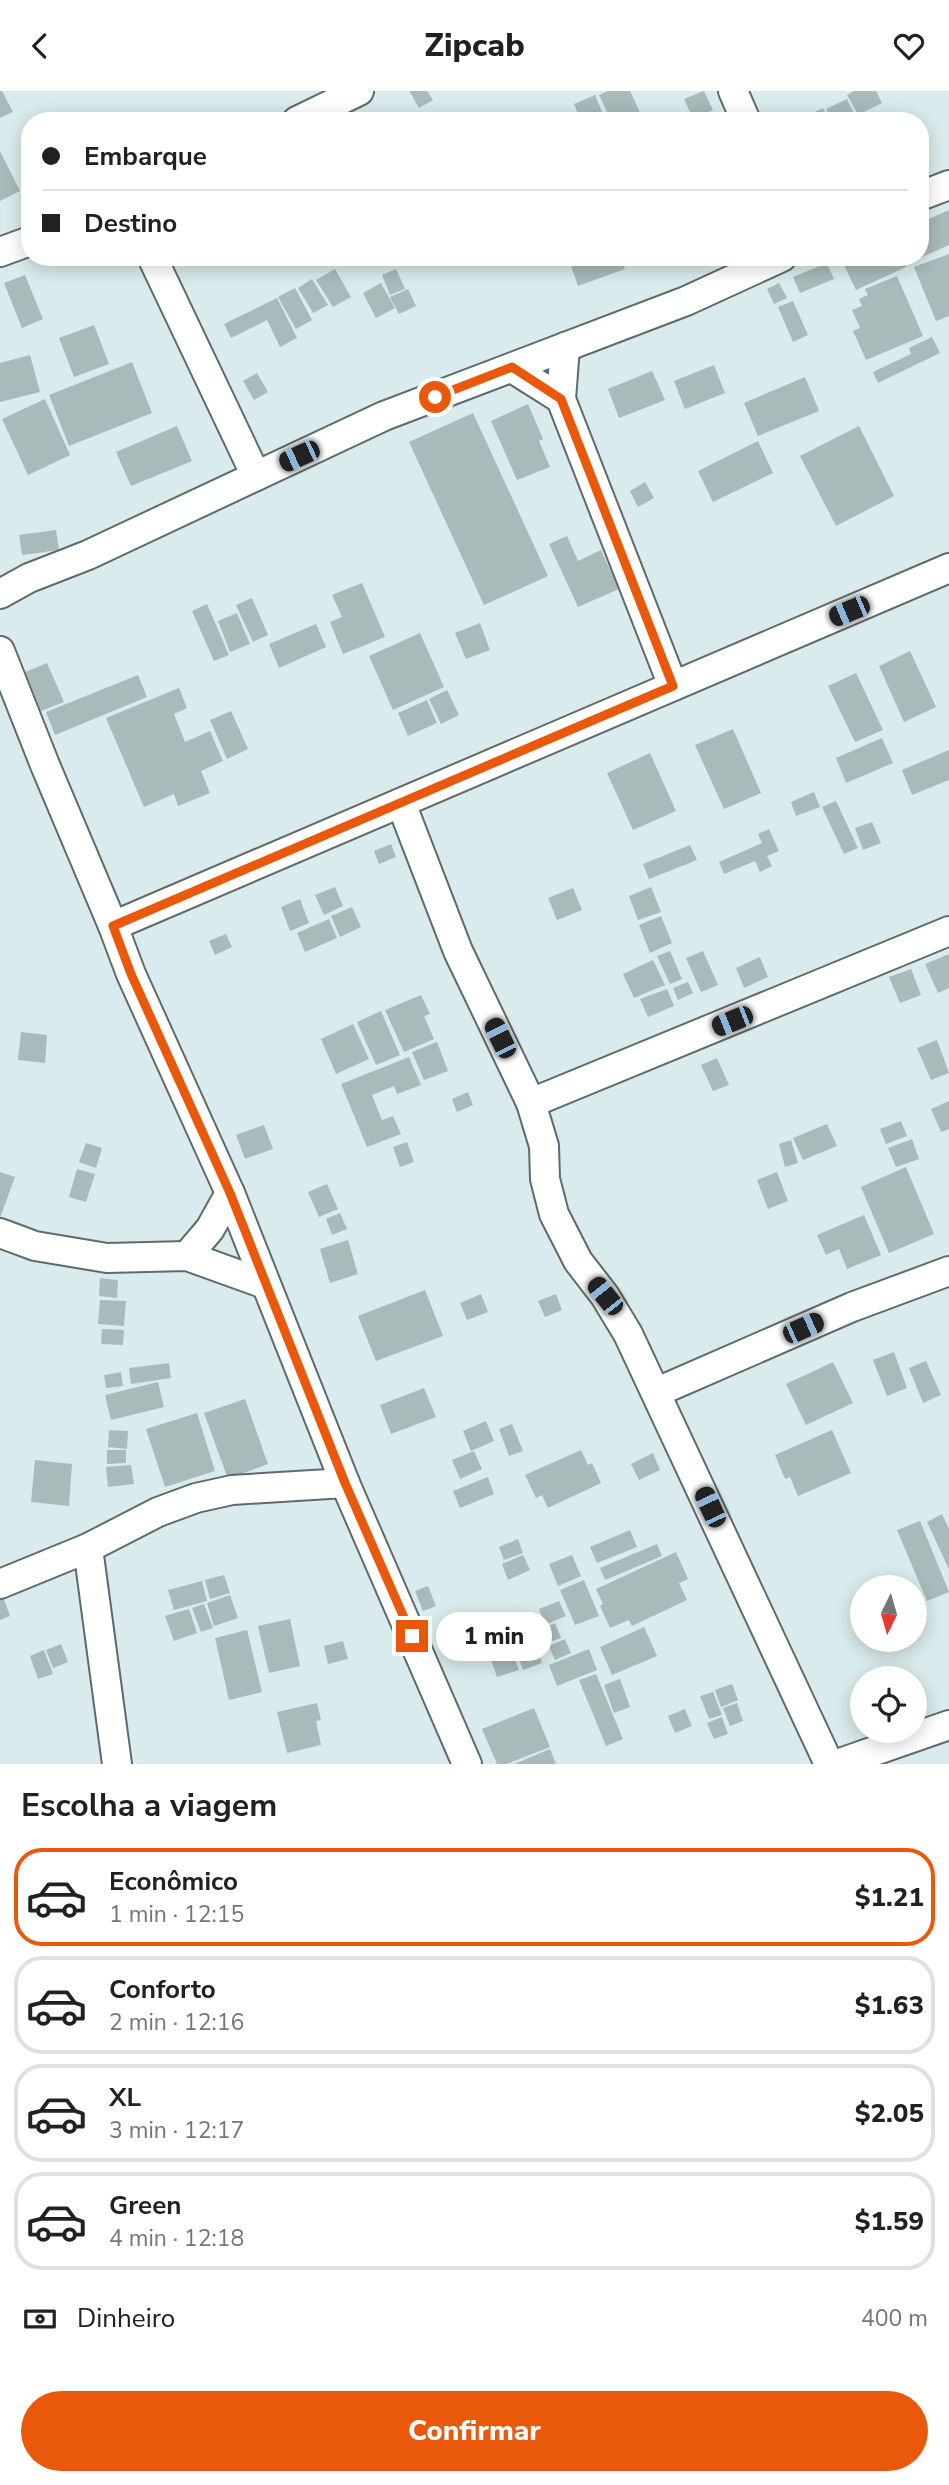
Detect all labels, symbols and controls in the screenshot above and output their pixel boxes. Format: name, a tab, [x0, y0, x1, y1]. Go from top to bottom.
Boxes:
text: Zipcab	[424, 24, 525, 67]
icon: back	[21, 27, 59, 65]
icon: heart	[890, 27, 928, 65]
text: Embarque	[84, 139, 207, 174]
text: Destino	[84, 206, 177, 241]
route start	[419, 381, 451, 413]
car	[276, 438, 323, 474]
car	[826, 593, 873, 629]
car	[709, 1003, 756, 1039]
car	[482, 1015, 519, 1061]
car	[584, 1273, 627, 1319]
car	[780, 1310, 827, 1346]
car	[692, 1484, 729, 1530]
north arrow	[850, 1575, 928, 1652]
map controls	[850, 1575, 927, 1743]
callout: 1 min	[436, 1611, 552, 1661]
route end	[396, 1620, 428, 1652]
text: 1 min	[464, 1621, 524, 1652]
button: locate	[850, 1666, 927, 1743]
text: Escolha a viagem	[21, 1784, 277, 1827]
text: Econômico	[109, 1864, 238, 1899]
icon: car	[25, 1866, 88, 1929]
text: $1.21	[855, 1880, 924, 1915]
text: 1 min · 12:15	[109, 1899, 244, 1930]
text: Conforto	[109, 1972, 216, 2007]
icon: car	[25, 1974, 88, 2037]
text: $1.63	[855, 1988, 924, 2023]
text: 2 min · 12:16	[109, 2007, 244, 2038]
text: XL	[109, 2080, 141, 2115]
icon: car	[25, 2082, 88, 2145]
text: $2.05	[855, 2096, 924, 2131]
text: 3 min · 12:17	[109, 2115, 244, 2146]
text: Green	[109, 2188, 182, 2223]
icon: car	[25, 2190, 88, 2253]
text: $1.59	[855, 2204, 924, 2239]
text: 4 min · 12:18	[109, 2223, 244, 2254]
icon: cash	[21, 2300, 59, 2338]
text: Dinheiro	[77, 2301, 175, 2336]
text: 400 m	[861, 2303, 928, 2334]
button: Confirmar	[21, 2391, 928, 2471]

